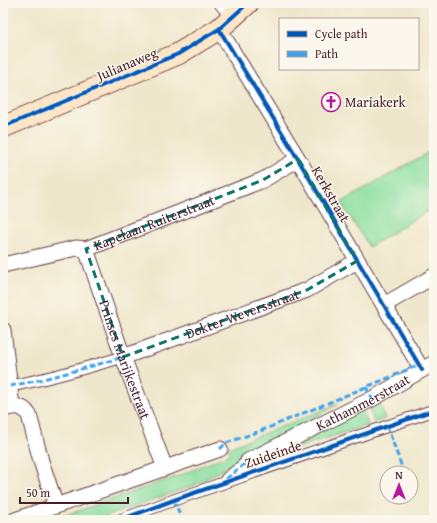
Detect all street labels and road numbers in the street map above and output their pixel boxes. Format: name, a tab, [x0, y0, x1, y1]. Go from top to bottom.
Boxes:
street label: Julianaweg	[92, 42, 160, 86]
street label: Kerkstraat	[307, 162, 355, 226]
street label: Kapelaan Ruiterstraat	[91, 190, 218, 255]
street label: Dokter Weversstraat	[183, 284, 302, 343]
street label: Prinses Marijkestraat	[94, 297, 156, 422]
street label: Kathammerstraat	[312, 369, 414, 436]
street label: Zuideinde	[242, 435, 304, 473]

